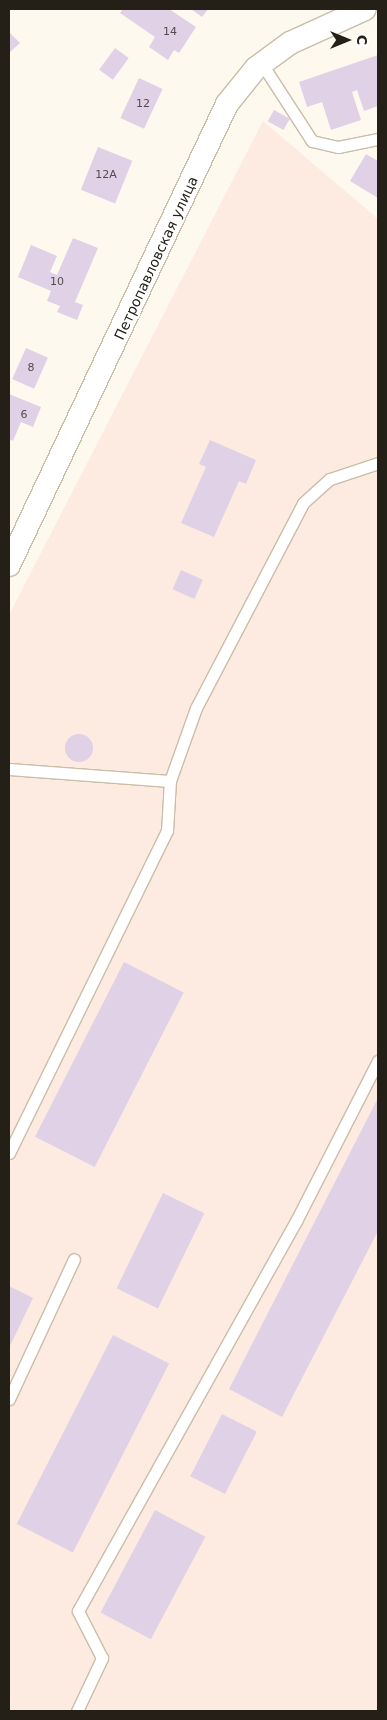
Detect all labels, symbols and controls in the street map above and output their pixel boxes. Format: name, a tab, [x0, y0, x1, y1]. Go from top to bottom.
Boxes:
north arrow	[322, 15, 372, 65]
house number: 14	[163, 25, 177, 39]
text: С	[354, 35, 370, 45]
house number: 12	[136, 97, 150, 111]
house number: 12А	[95, 168, 117, 182]
street label: Петропавловская улица	[111, 174, 201, 342]
house number: 10	[50, 275, 64, 289]
house number: 8	[28, 361, 34, 375]
house number: 6	[21, 408, 27, 422]

